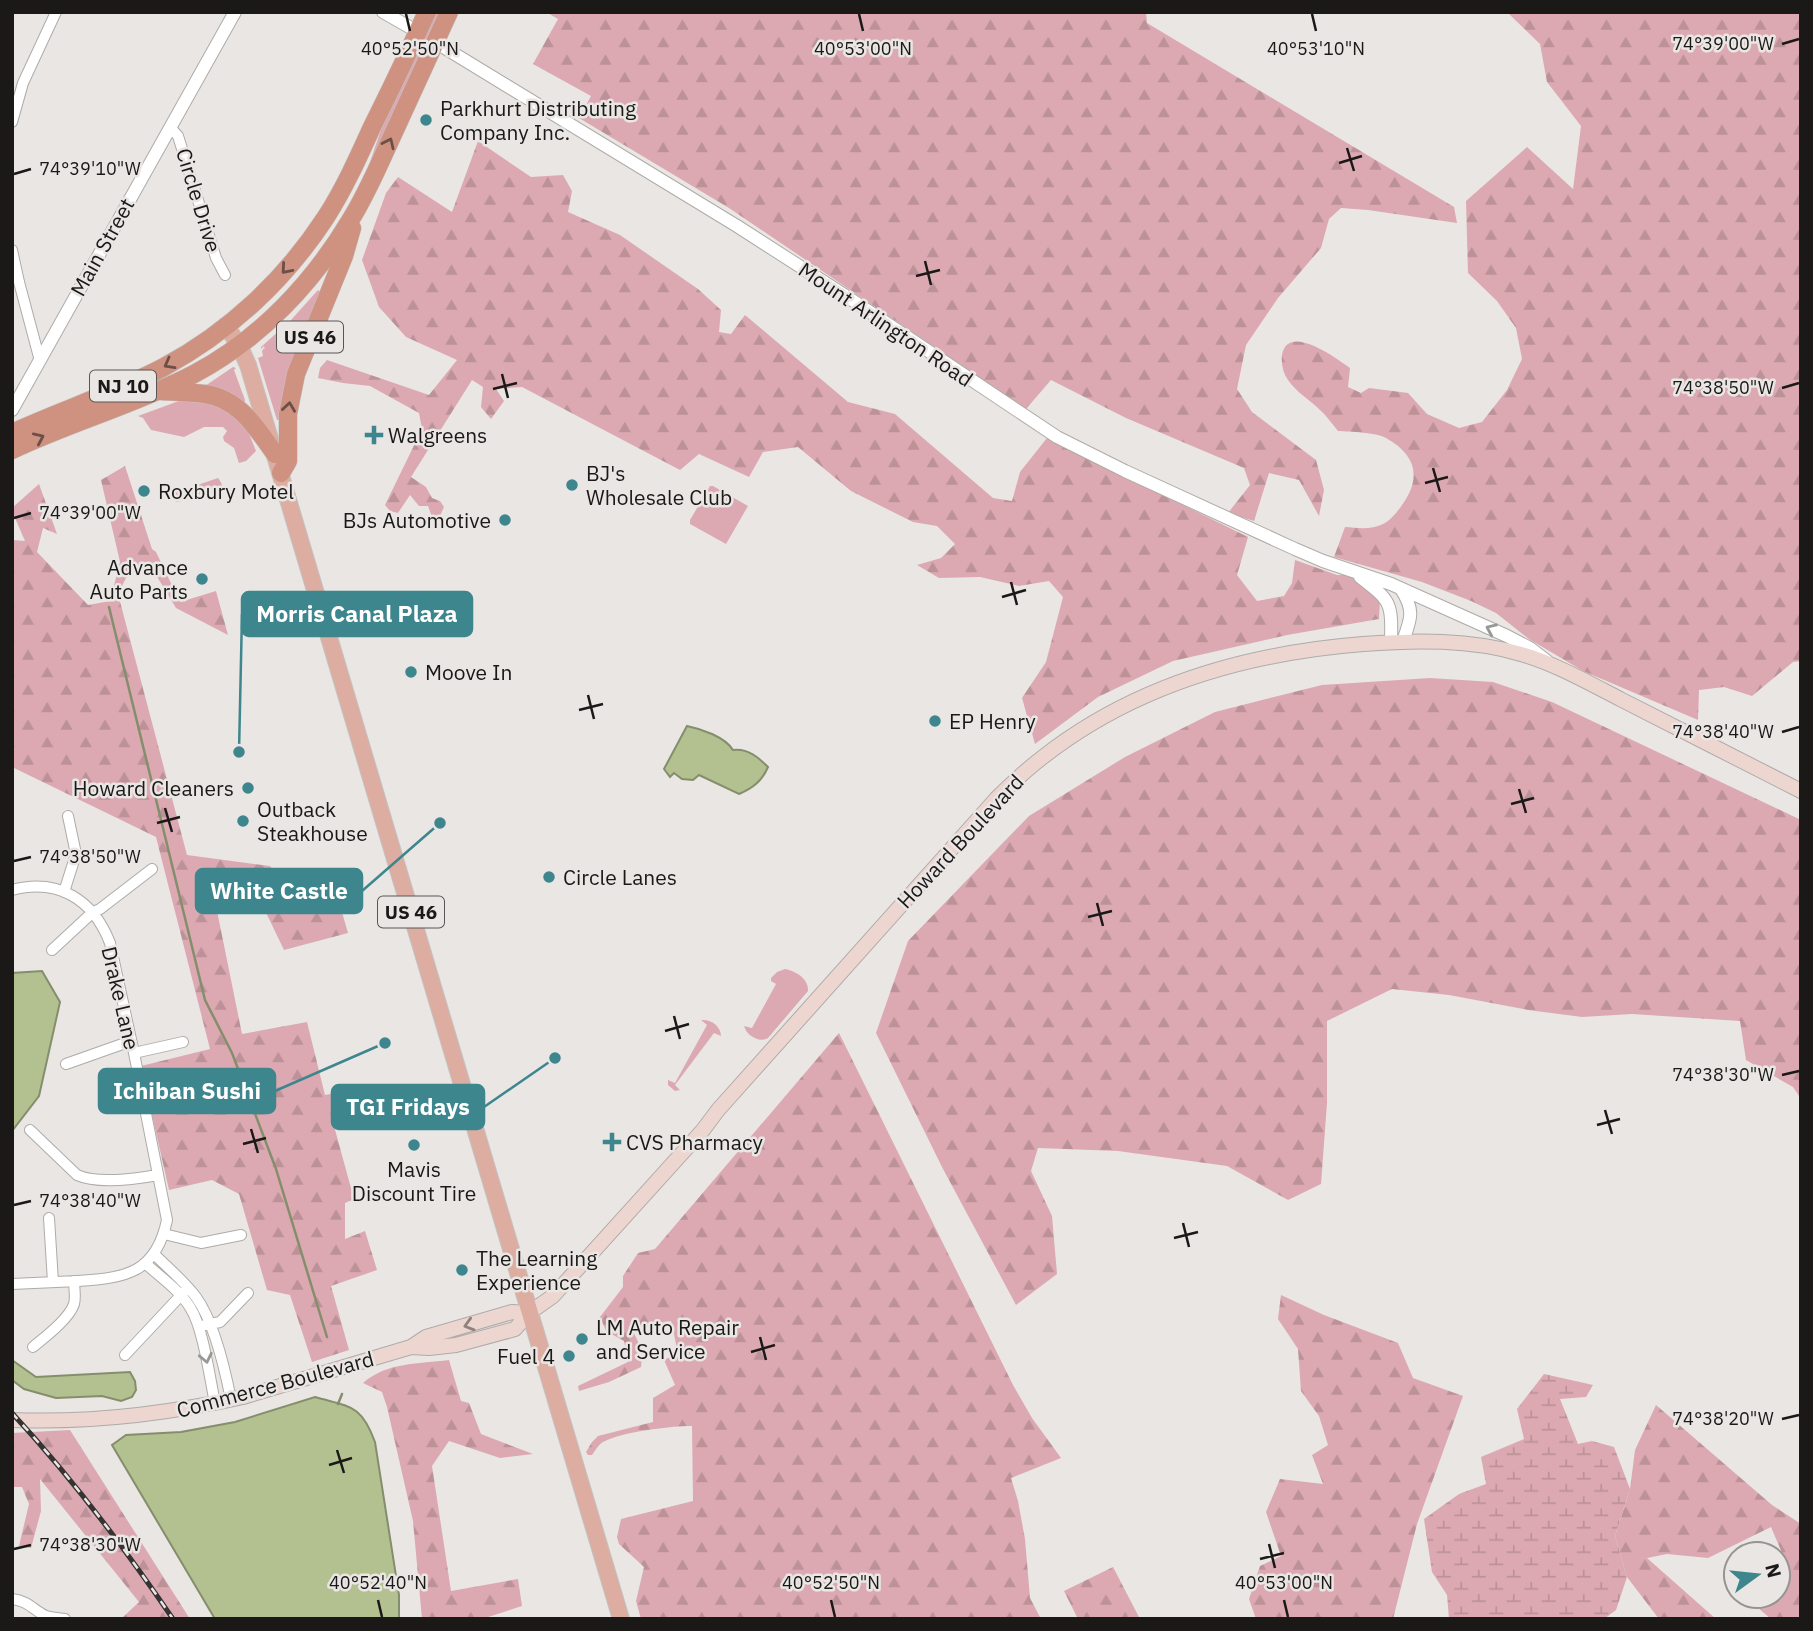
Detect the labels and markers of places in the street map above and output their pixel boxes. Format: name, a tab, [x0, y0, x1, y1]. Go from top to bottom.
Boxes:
place label: Parkhurt Distributing Company Inc.	[440, 94, 636, 146]
marker: Parkhurt Distributing Company Inc.	[418, 112, 434, 128]
place label: Walgreens	[388, 421, 487, 449]
marker: Walgreens	[366, 427, 382, 443]
place label: BJ's Wholesale Club	[586, 459, 732, 511]
place label: Roxbury Motel	[158, 477, 294, 505]
marker: BJ's Wholesale Club	[564, 477, 580, 493]
marker: Roxbury Motel	[136, 483, 152, 499]
place label: BJs Automotive	[343, 506, 491, 534]
marker: BJs Automotive	[497, 512, 513, 528]
place label: Advance Auto Parts	[89, 553, 188, 605]
marker: Advance Auto Parts	[194, 571, 210, 587]
callout: Morris Canal Plaza	[242, 592, 472, 636]
place label: Moove In	[425, 658, 512, 686]
marker: Moove In	[403, 664, 419, 680]
place label: EP Henry	[949, 707, 1036, 735]
marker: EP Henry	[927, 713, 943, 729]
place label: Howard Cleaners	[73, 774, 234, 802]
marker: Howard Cleaners	[240, 780, 256, 796]
place label: Outback Steakhouse	[257, 795, 368, 847]
marker: Outback Steakhouse	[235, 813, 251, 829]
place label: Circle Lanes	[563, 863, 677, 891]
callout: White Castle	[196, 869, 362, 913]
marker: Circle Lanes	[541, 869, 557, 885]
callout: Ichiban Sushi	[99, 1069, 275, 1113]
callout: TGI Fridays	[332, 1085, 484, 1129]
place label: CVS Pharmacy	[626, 1128, 763, 1156]
marker: CVS Pharmacy	[604, 1134, 620, 1150]
marker: Mavis Discount Tire	[406, 1137, 422, 1153]
place label: Mavis Discount Tire	[352, 1155, 476, 1207]
place label: The Learning Experience	[476, 1244, 597, 1296]
marker: The Learning Experience	[454, 1262, 470, 1278]
place label: LM Auto Repair and Service	[596, 1313, 739, 1365]
marker: LM Auto Repair and Service	[574, 1331, 590, 1347]
place label: Fuel 4	[497, 1342, 555, 1370]
marker: Fuel 4	[561, 1348, 577, 1364]

